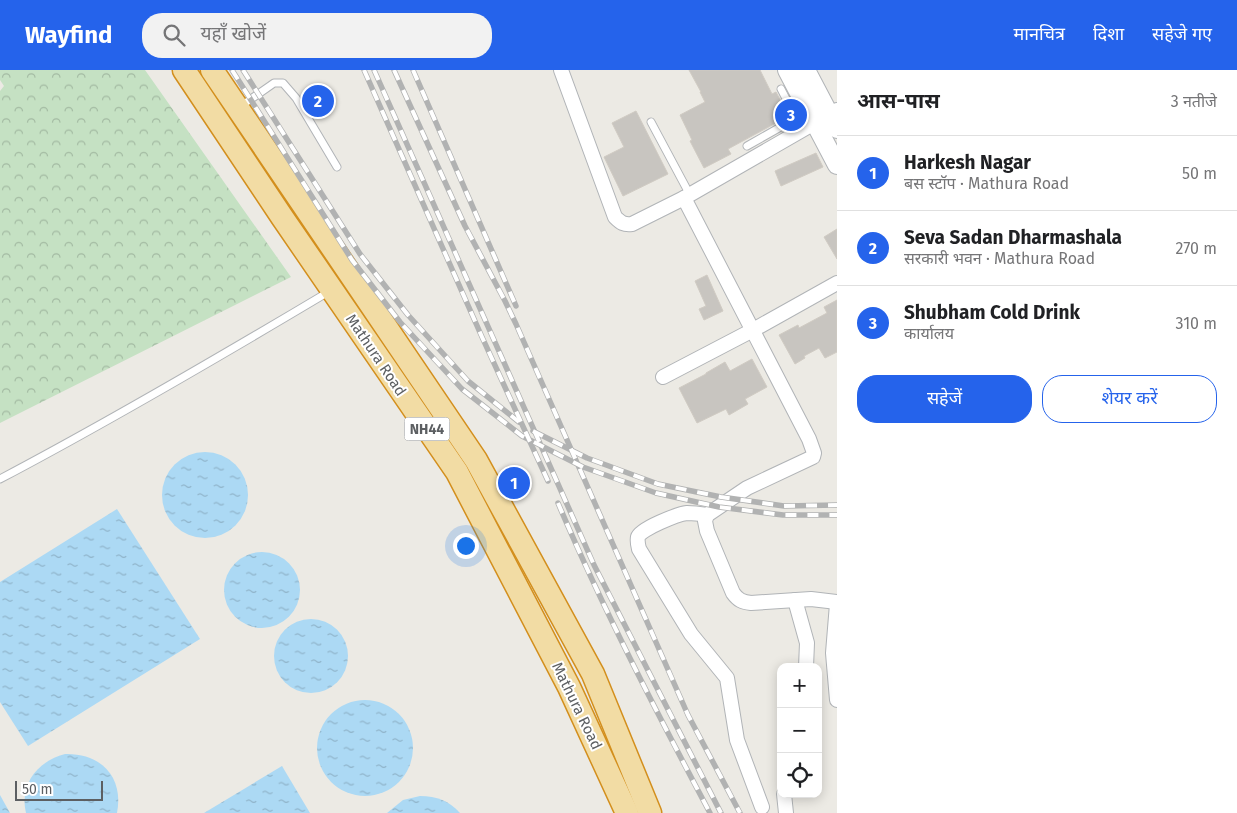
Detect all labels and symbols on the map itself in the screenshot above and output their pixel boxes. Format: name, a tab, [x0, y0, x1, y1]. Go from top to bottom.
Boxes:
pin: 2	[302, 82, 334, 120]
pin: 3	[775, 96, 807, 134]
street label: Mathura Road	[342, 311, 410, 399]
road number: NH44	[404, 418, 450, 440]
pin: 1	[498, 464, 530, 502]
your location	[453, 533, 479, 559]
street label: Mathura Road	[548, 659, 606, 753]
scale bar	[15, 778, 102, 801]

